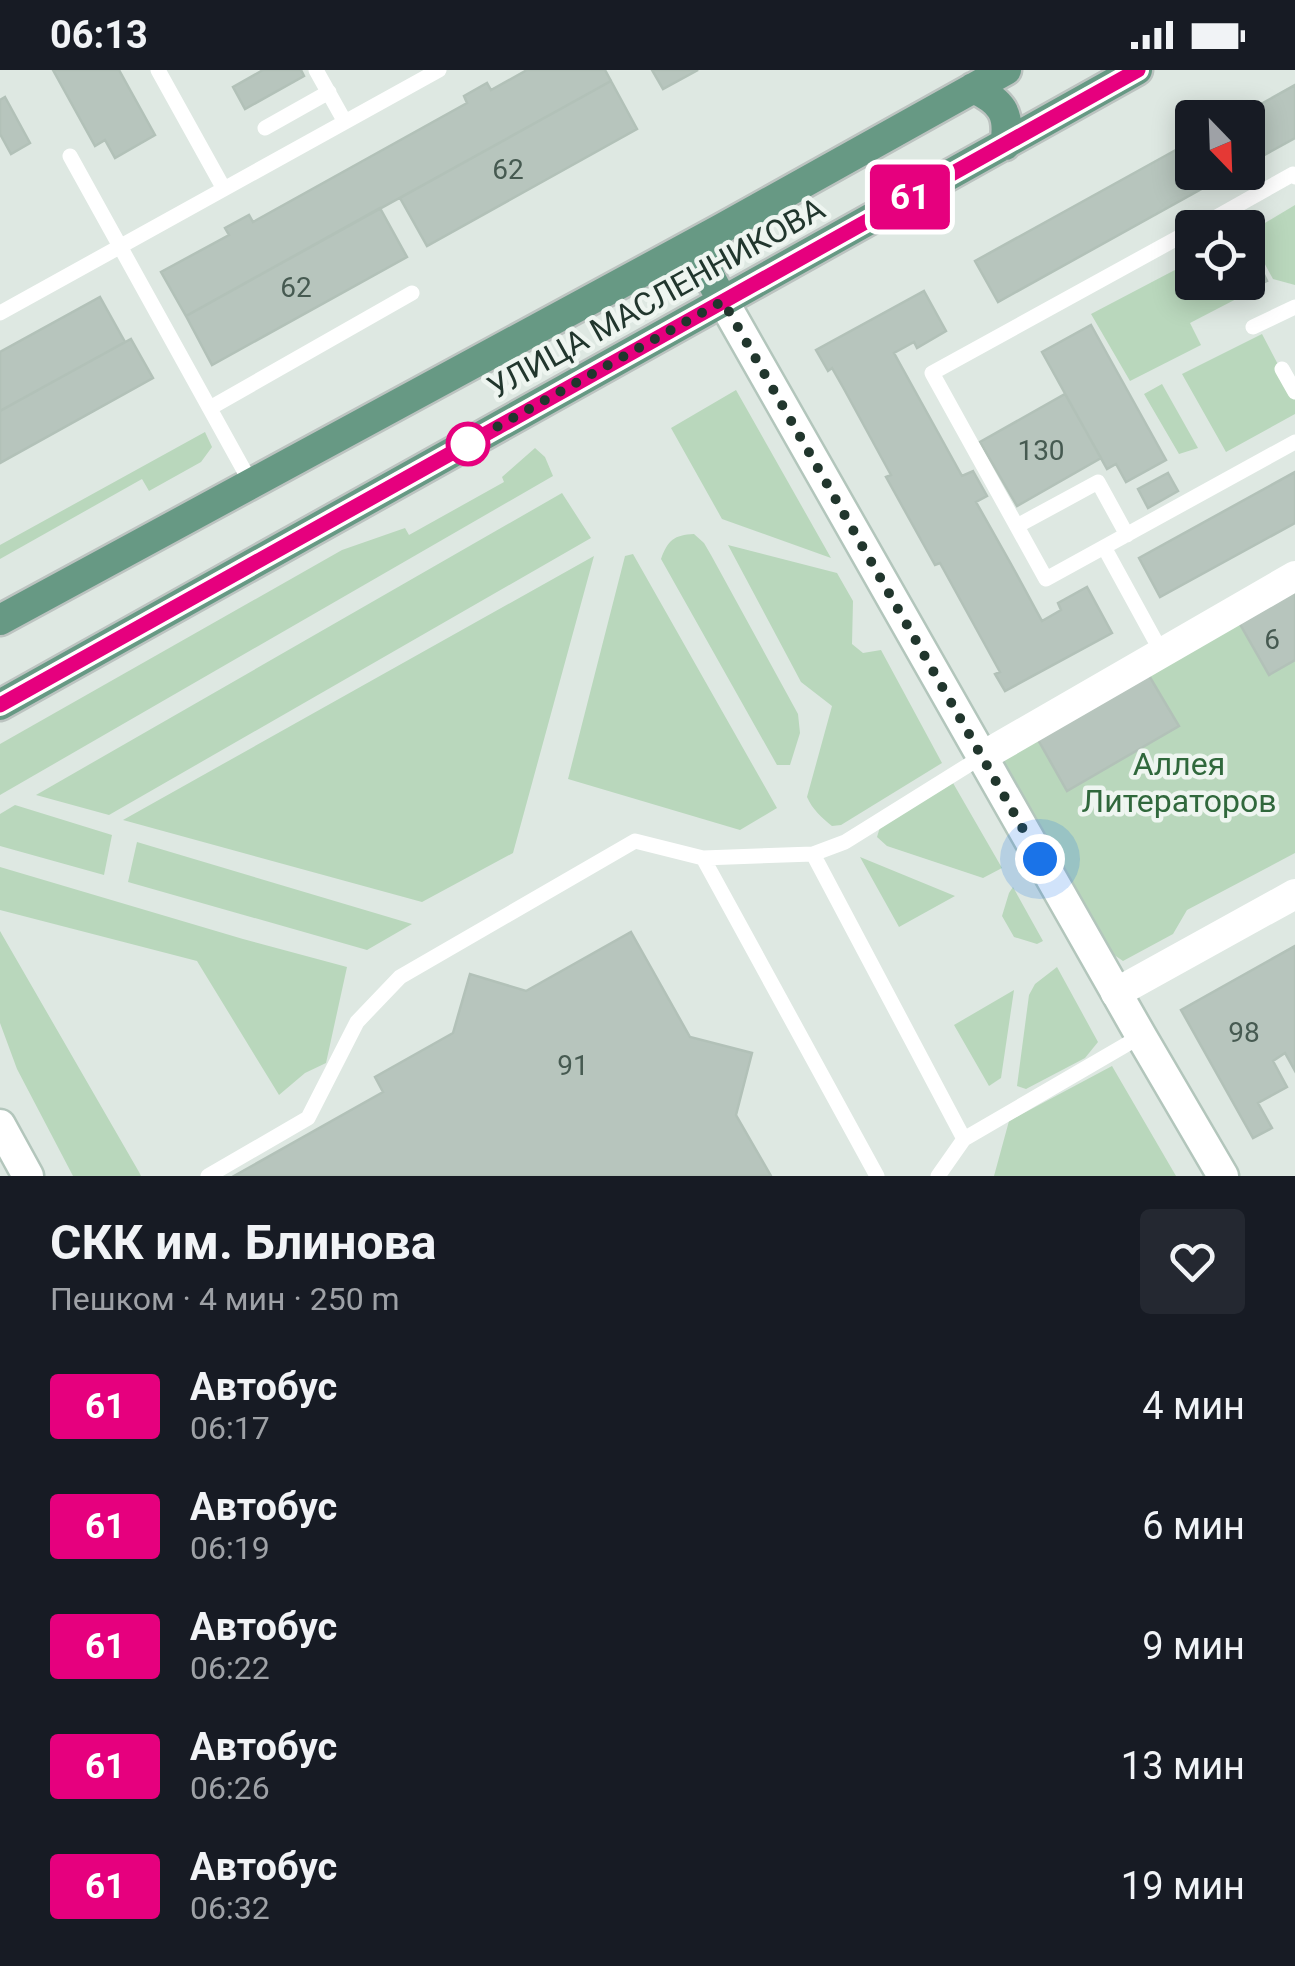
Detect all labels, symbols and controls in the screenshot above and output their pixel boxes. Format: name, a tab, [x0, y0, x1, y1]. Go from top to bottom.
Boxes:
text: 06:13	[50, 13, 148, 57]
north arrow	[1175, 100, 1265, 190]
map controls	[1175, 100, 1265, 300]
house number: 62	[492, 153, 524, 186]
line badge: 61	[865, 164, 955, 230]
text: 61	[890, 177, 930, 218]
street label: УЛИЦА МАСЛЕННИКОВА	[481, 189, 831, 407]
button: locate	[1175, 210, 1265, 300]
house number: 62	[280, 271, 312, 304]
unlabelled marker	[447, 423, 489, 465]
house number: 130	[1017, 434, 1065, 467]
house number: 6	[1264, 623, 1280, 656]
park label: Аллея Литераторов	[1082, 745, 1276, 820]
your location	[1015, 834, 1065, 884]
house number: 98	[1228, 1016, 1260, 1049]
house number: 91	[557, 1049, 589, 1082]
button: heart	[1140, 1209, 1245, 1314]
text: СКК им. Блинова	[50, 1214, 436, 1271]
text: Пешком · 4 мин · 250 m	[50, 1280, 400, 1318]
text: Автобус	[190, 1365, 337, 1409]
text: 4 мин	[1142, 1384, 1245, 1428]
text: 61	[85, 1386, 125, 1427]
text: 06:17	[190, 1409, 270, 1447]
text: Автобус	[190, 1485, 337, 1529]
text: 6 мин	[1142, 1504, 1245, 1548]
text: 61	[85, 1506, 125, 1547]
text: 06:19	[190, 1529, 270, 1567]
text: Автобус	[190, 1605, 337, 1649]
text: 9 мин	[1142, 1624, 1245, 1668]
text: 61	[85, 1626, 125, 1667]
text: 06:22	[190, 1649, 270, 1687]
text: Автобус	[190, 1725, 337, 1769]
text: 13 мин	[1121, 1744, 1245, 1788]
text: 61	[85, 1746, 125, 1787]
text: 06:26	[190, 1769, 270, 1807]
text: Автобус	[190, 1845, 337, 1889]
text: 19 мин	[1121, 1864, 1245, 1908]
text: 61	[85, 1866, 125, 1907]
text: 06:32	[190, 1889, 270, 1927]

